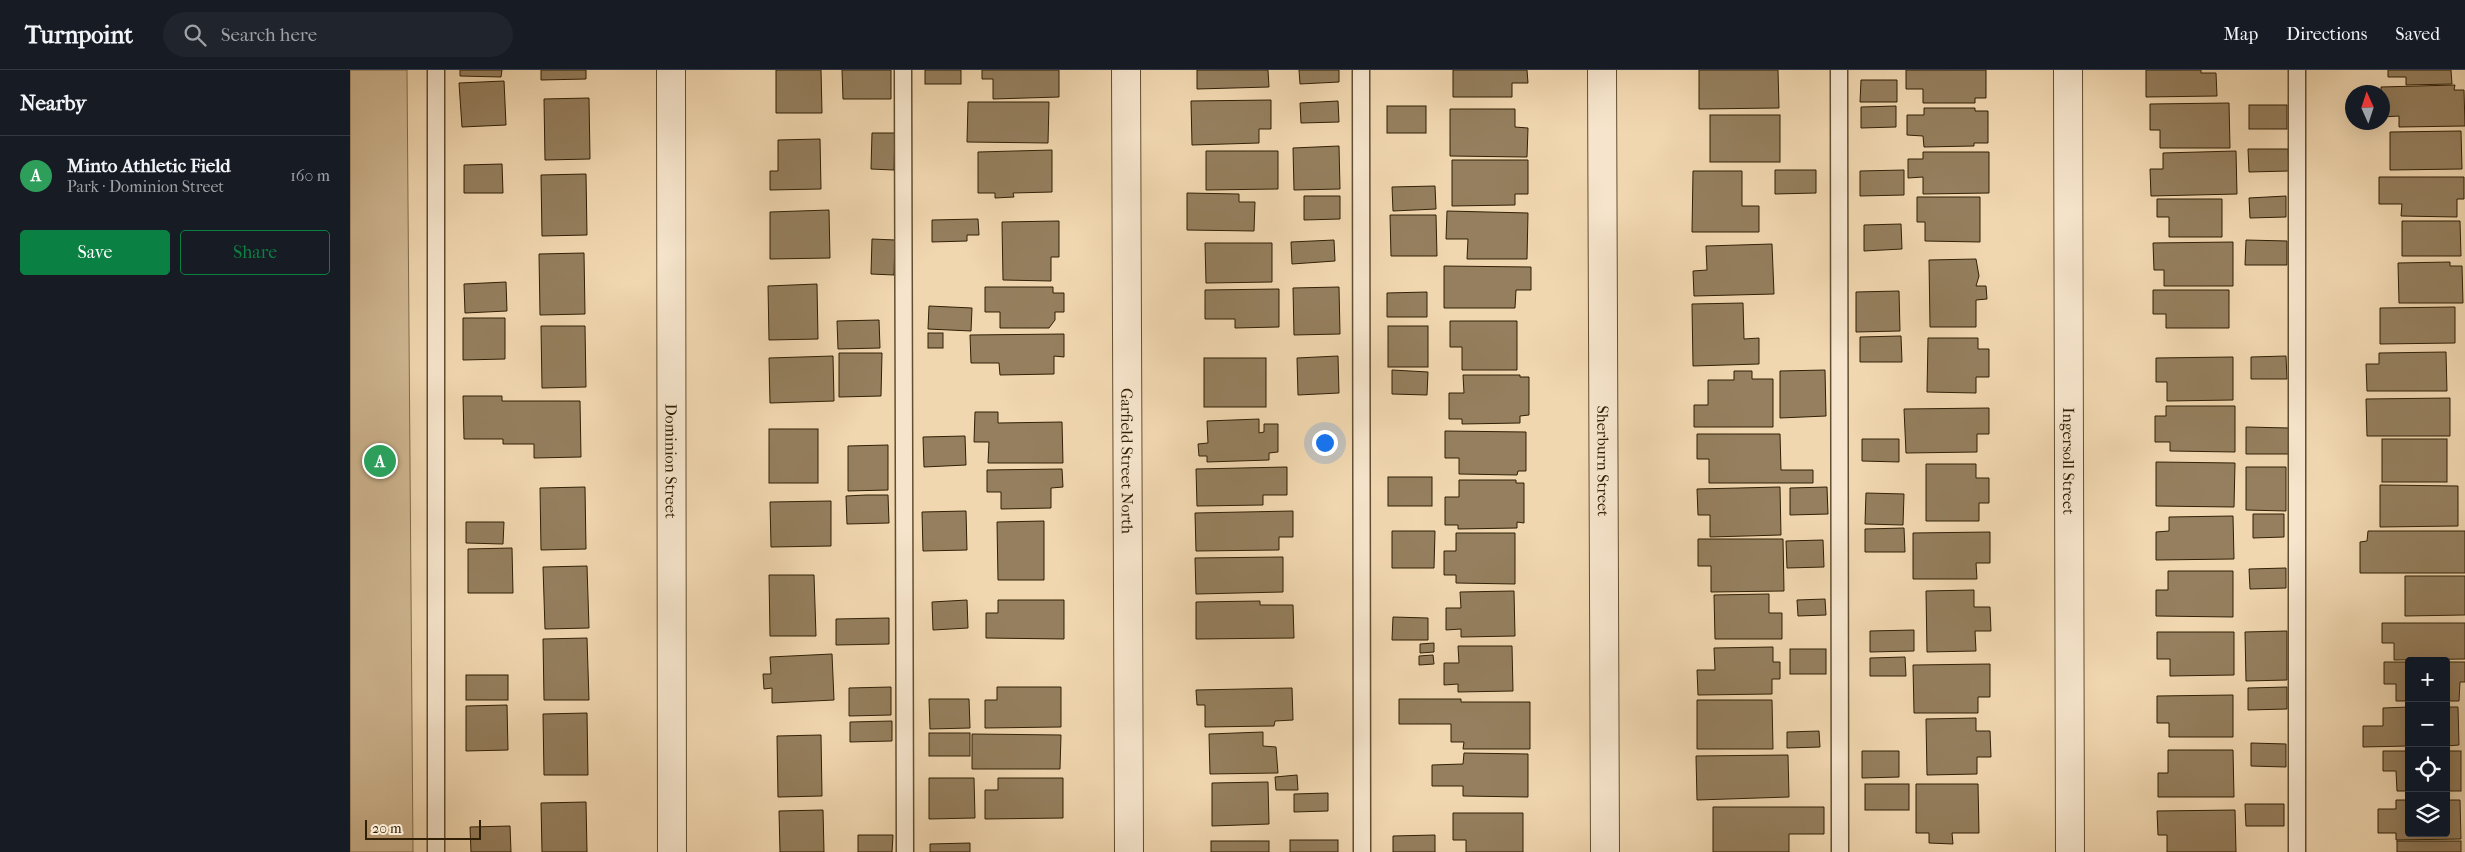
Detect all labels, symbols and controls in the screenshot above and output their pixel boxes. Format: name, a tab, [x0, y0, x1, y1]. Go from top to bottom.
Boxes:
search box	[163, 12, 513, 57]
text: Turnpoint	[25, 21, 133, 49]
icon: search	[181, 21, 209, 49]
text: Search here	[221, 24, 317, 46]
text: Map	[2224, 24, 2258, 45]
text: Directions	[2286, 24, 2367, 45]
text: Saved	[2395, 24, 2440, 45]
north arrow	[2345, 85, 2390, 130]
text: Nearby	[20, 91, 86, 115]
text: Minto Athletic Field	[67, 155, 231, 177]
text: A	[31, 166, 41, 185]
text: 160 m	[290, 166, 330, 185]
text: Park · Dominion Street	[67, 177, 224, 196]
button: Save	[20, 230, 170, 275]
button: Share	[180, 230, 330, 275]
street label: Garfield Street North	[1118, 388, 1137, 534]
street label: Dominion Street	[662, 403, 681, 519]
street label: Sherburn Street	[1594, 405, 1613, 517]
street label: Ingersoll Street	[2059, 407, 2079, 515]
your location	[1312, 430, 1338, 456]
pin: A	[364, 442, 396, 480]
map controls	[2405, 657, 2450, 837]
button: +	[2405, 657, 2450, 702]
button: −	[2405, 702, 2450, 747]
button: locate	[2405, 747, 2450, 792]
button: layers	[2405, 792, 2450, 837]
scale bar	[365, 817, 481, 840]
text: 20 m	[372, 820, 402, 837]

